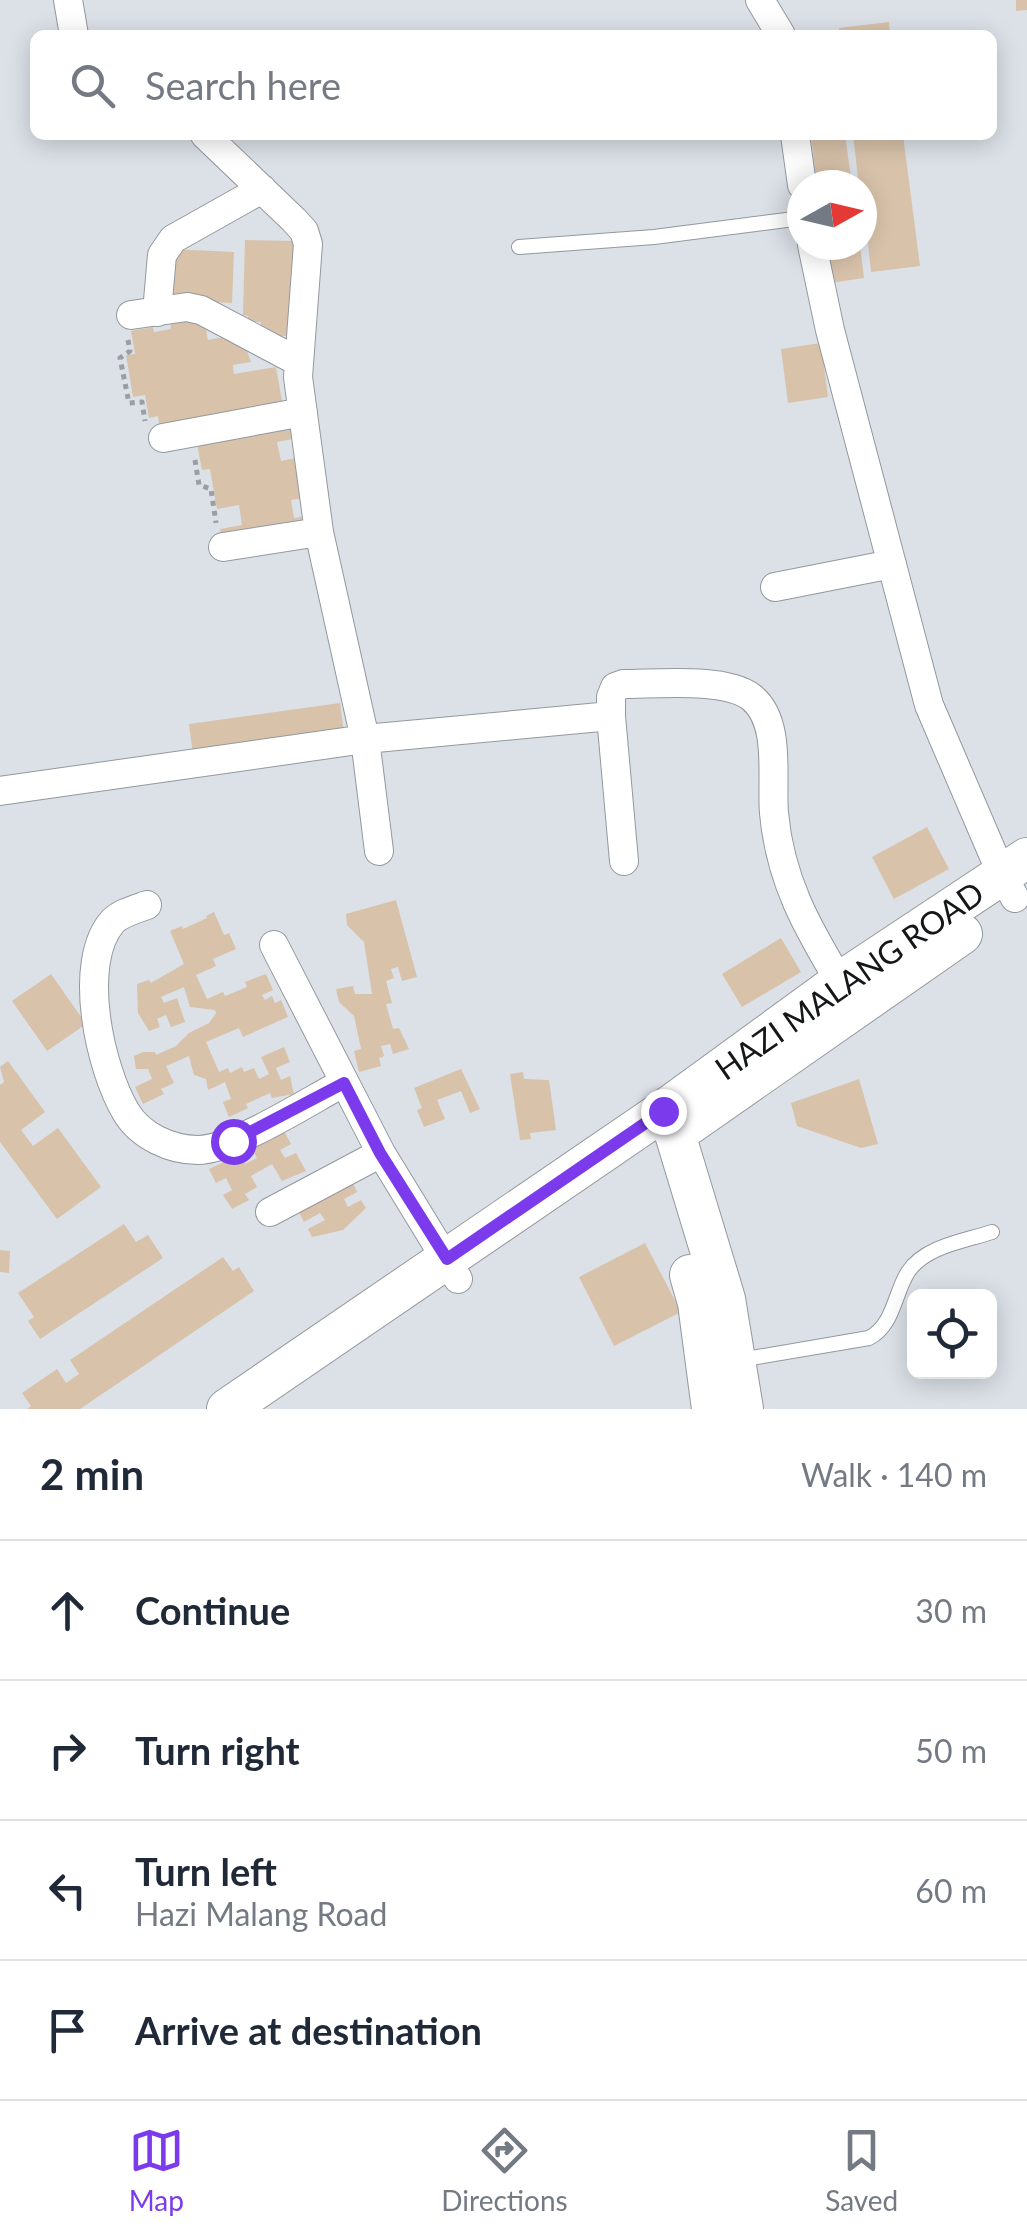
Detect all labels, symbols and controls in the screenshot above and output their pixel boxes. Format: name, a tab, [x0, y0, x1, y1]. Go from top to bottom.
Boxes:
search box	[30, 30, 997, 140]
icon: search	[65, 58, 120, 113]
text: Search here	[145, 62, 341, 108]
north arrow	[787, 170, 877, 260]
street label: HAZI MALANG ROAD	[707, 873, 991, 1087]
route end	[641, 1089, 687, 1135]
route start	[211, 1119, 257, 1165]
map controls	[907, 1289, 997, 1379]
button: locate	[907, 1289, 997, 1379]
text: 2 min	[40, 1449, 144, 1499]
text: Walk · 140 m	[801, 1455, 987, 1494]
icon: ahead	[40, 1583, 95, 1638]
text: Continue	[135, 1587, 290, 1633]
text: 30 m	[915, 1591, 987, 1630]
icon: right	[40, 1723, 95, 1778]
text: Turn right	[135, 1727, 300, 1773]
text: 50 m	[915, 1731, 987, 1770]
text: Turn left	[135, 1848, 277, 1894]
icon: left	[40, 1863, 95, 1918]
text: 60 m	[915, 1871, 987, 1910]
text: Hazi Malang Road	[135, 1894, 387, 1933]
icon: arrive	[40, 2003, 95, 2058]
text: Arrive at destination	[135, 2007, 482, 2053]
tab: Map	[129, 2123, 184, 2217]
tab: Directions	[441, 2123, 568, 2217]
tab: Saved	[825, 2123, 898, 2217]

